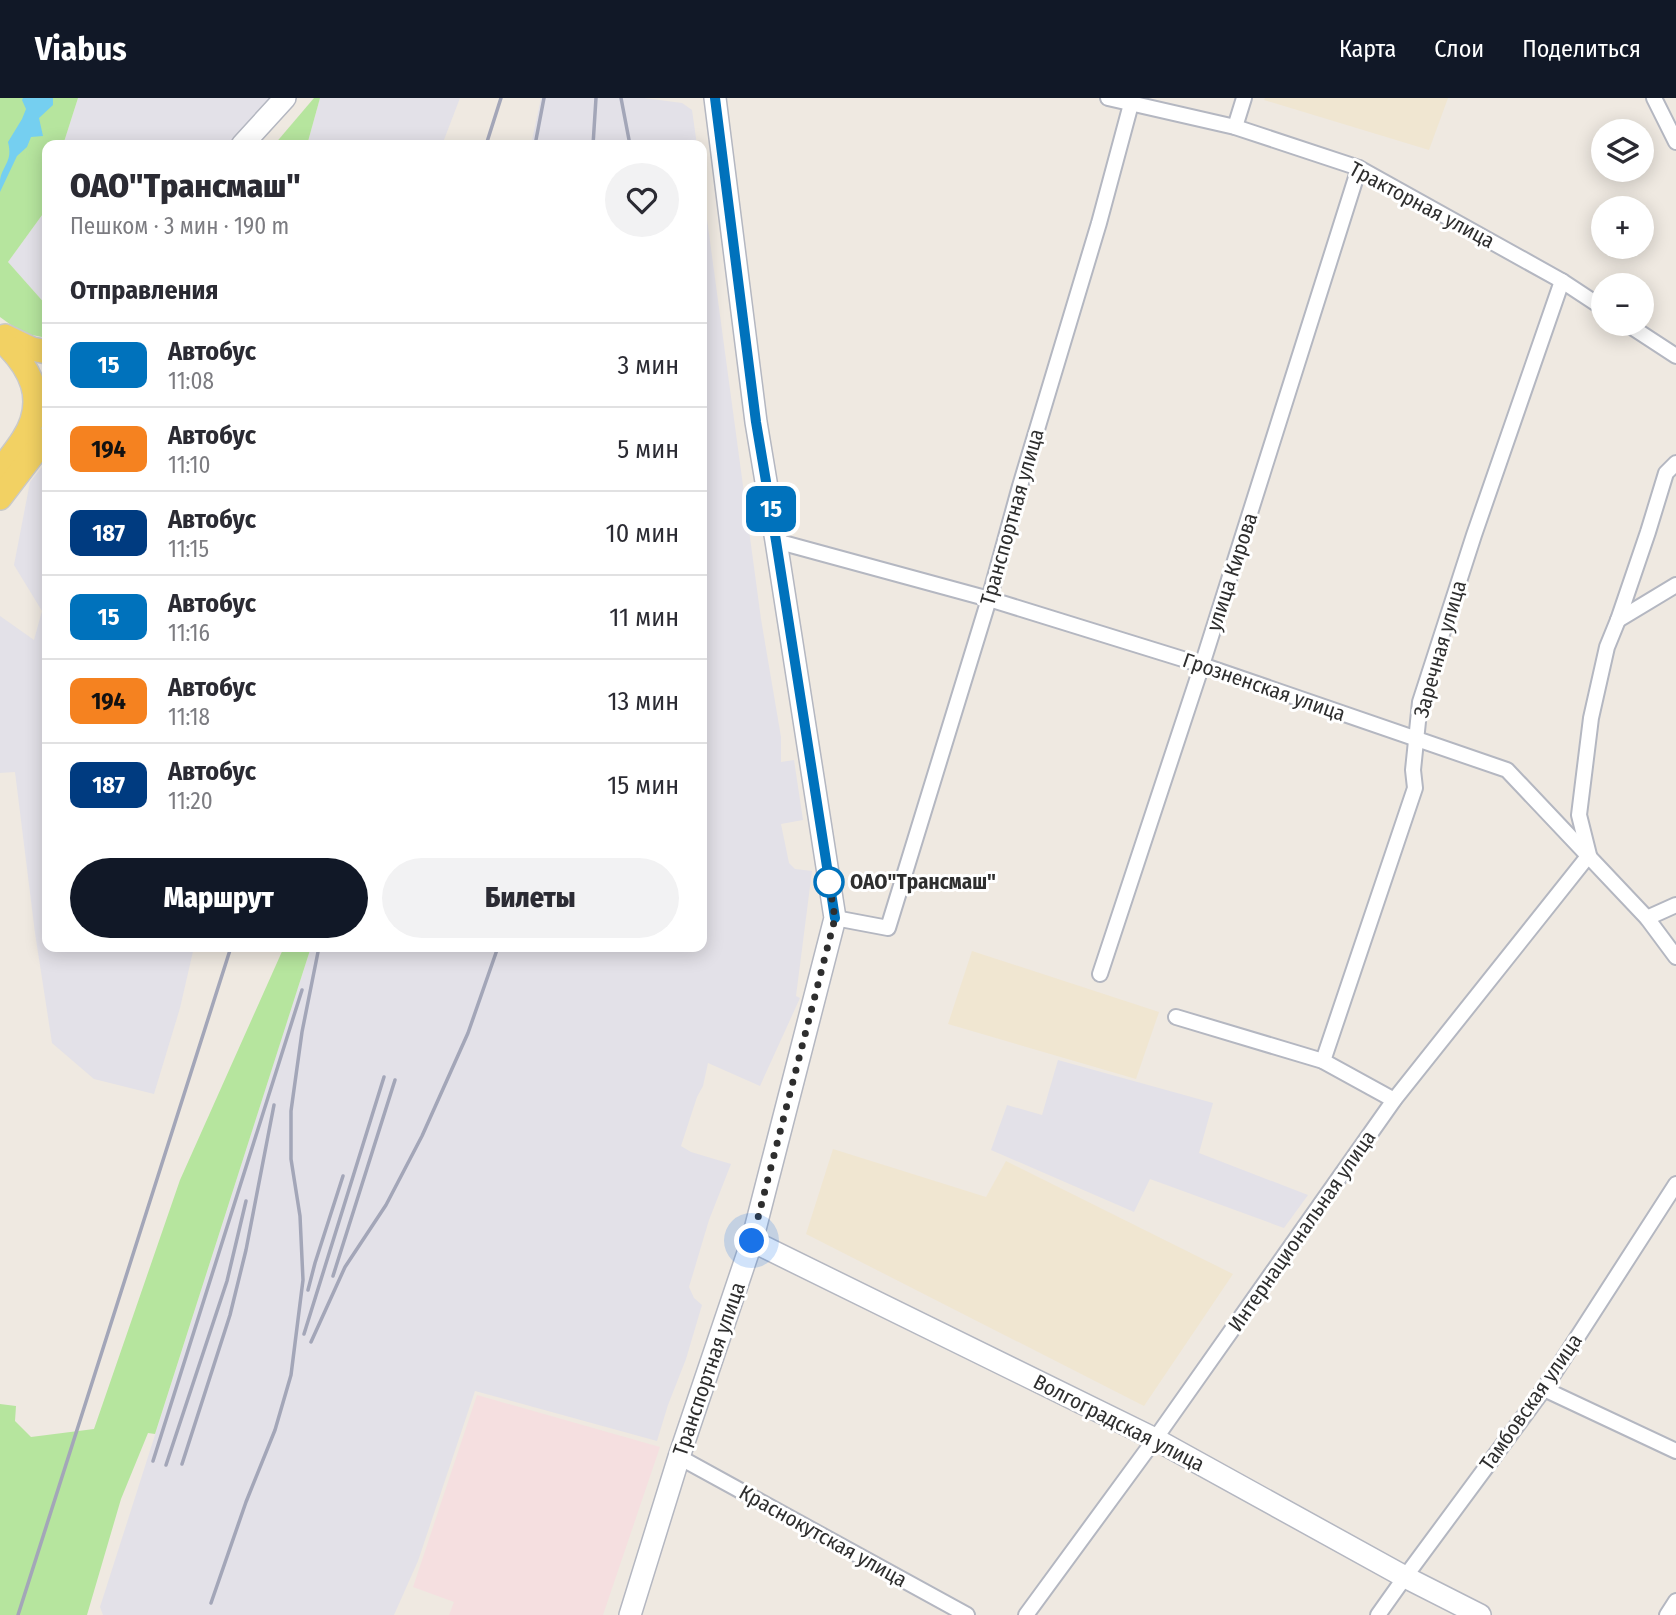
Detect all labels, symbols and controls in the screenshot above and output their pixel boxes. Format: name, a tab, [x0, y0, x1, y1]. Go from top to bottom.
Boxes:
text: Viabus	[35, 29, 127, 69]
text: Карта	[1339, 35, 1396, 63]
text: Слои	[1434, 35, 1484, 63]
text: Поделиться	[1522, 35, 1641, 63]
map controls	[1591, 119, 1654, 336]
button: layers	[1591, 119, 1654, 182]
street label: Тракторная улица	[1345, 156, 1499, 254]
button: heart	[605, 163, 679, 237]
text: ОАО"Трансмаш"	[70, 166, 301, 206]
button: +	[1591, 196, 1654, 259]
text: Пешком · 3 мин · 190 m	[70, 212, 289, 240]
button: −	[1591, 273, 1654, 336]
text: Отправления	[70, 275, 219, 306]
text: Автобус	[168, 336, 256, 367]
text: 3 мин	[618, 350, 679, 381]
text: 15	[98, 351, 119, 379]
text: 11:08	[168, 367, 214, 395]
text: Автобус	[168, 420, 256, 451]
street label: Транспортная улица	[974, 426, 1050, 608]
text: 5 мин	[617, 434, 679, 465]
text: 194	[91, 435, 126, 463]
text: 11:10	[168, 451, 211, 479]
line badge: 15	[740, 486, 802, 532]
text: 15	[760, 495, 782, 523]
text: Автобус	[168, 504, 256, 535]
street label: улица Кирова	[1201, 510, 1263, 634]
text: 10 мин	[606, 518, 679, 549]
text: 187	[92, 519, 125, 547]
text: 11:15	[168, 535, 209, 563]
street label: Заречная улица	[1408, 577, 1472, 721]
text: Автобус	[168, 588, 256, 619]
text: 11 мин	[609, 602, 679, 633]
text: 15	[98, 603, 119, 631]
text: 11:16	[168, 619, 210, 647]
street label: Грозненская улица	[1179, 647, 1349, 727]
text: Автобус	[168, 672, 256, 703]
text: 13 мин	[607, 686, 679, 717]
text: 194	[91, 687, 126, 715]
text: 11:18	[168, 703, 210, 731]
text: Автобус	[168, 756, 256, 787]
text: 15 мин	[607, 770, 679, 801]
text: 187	[92, 771, 125, 799]
text: 11:20	[168, 787, 213, 815]
button: Маршрут	[70, 858, 368, 938]
button: Билеты	[382, 858, 679, 938]
marker: ОАО"Трансмаш"	[814, 867, 844, 897]
place label: ОАО"Трансмаш"	[850, 869, 996, 895]
street label: Интернациональная улица	[1223, 1125, 1381, 1337]
your location	[734, 1223, 769, 1258]
street label: Транспортная улица	[667, 1279, 751, 1459]
street label: Тамбовская улица	[1474, 1329, 1588, 1475]
street label: Волгоградская улица	[1029, 1369, 1209, 1477]
street label: Краснокутская улица	[735, 1479, 911, 1593]

